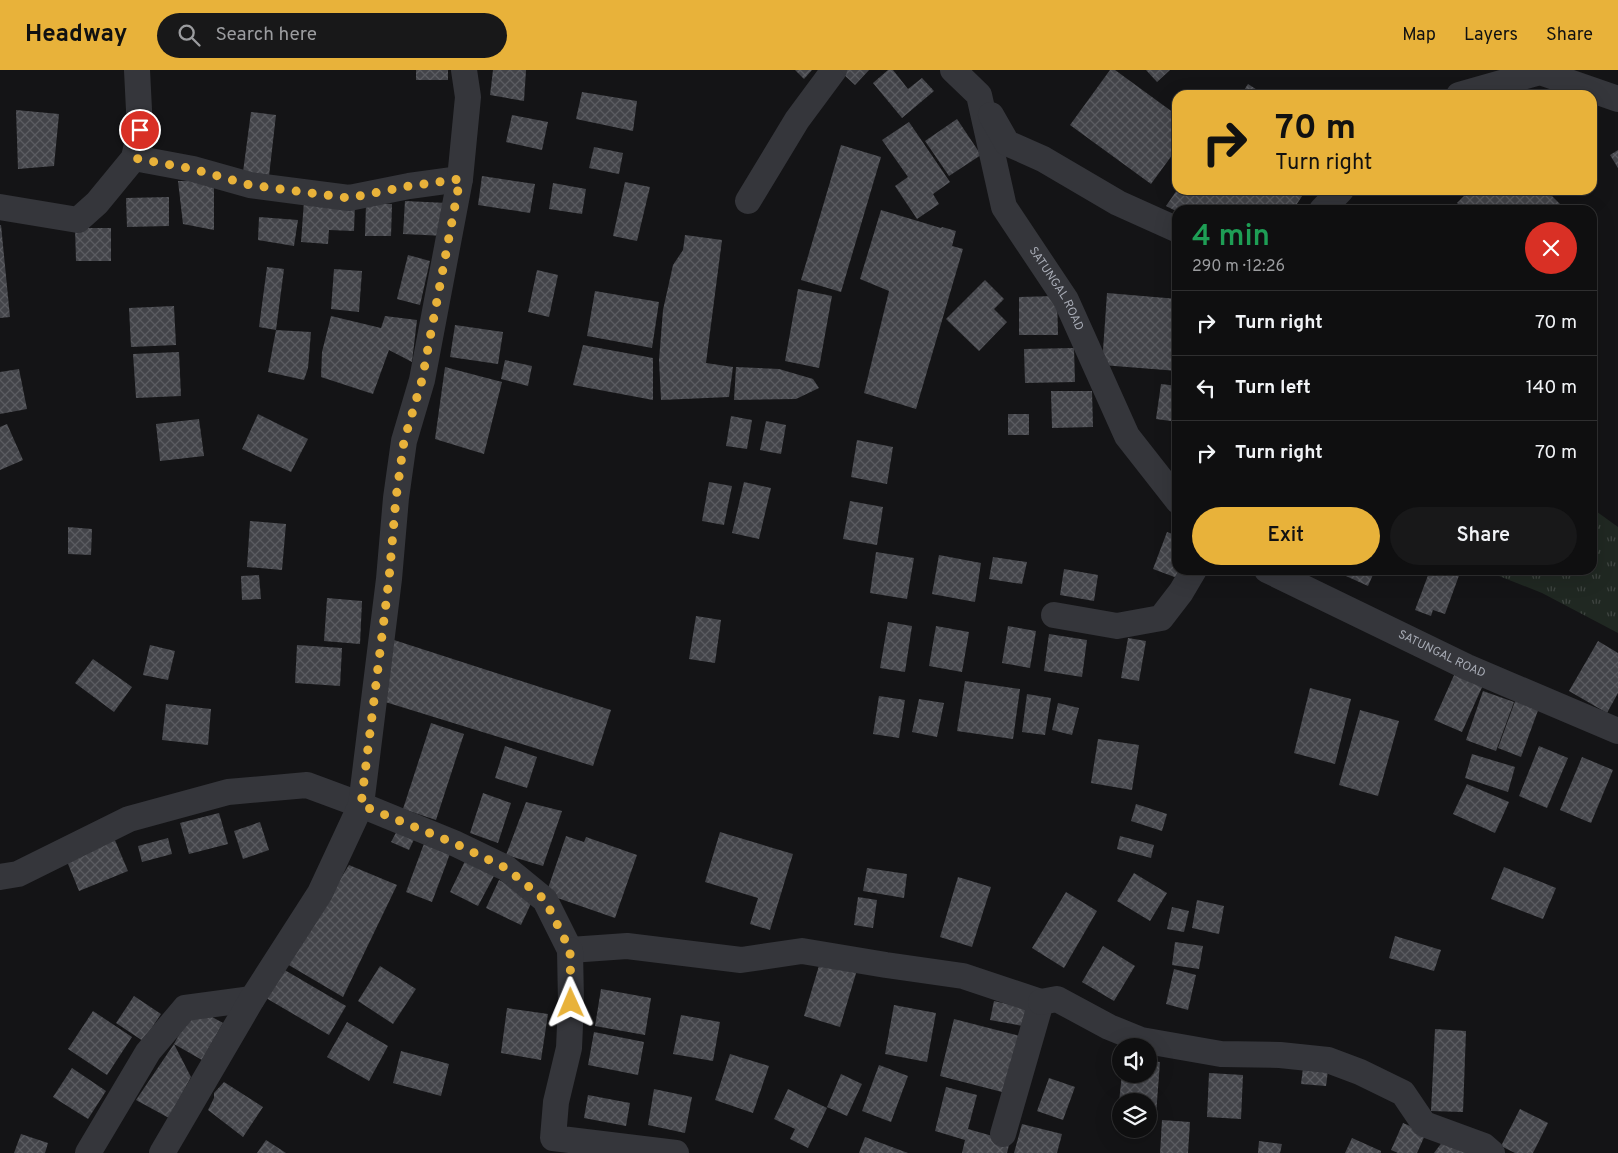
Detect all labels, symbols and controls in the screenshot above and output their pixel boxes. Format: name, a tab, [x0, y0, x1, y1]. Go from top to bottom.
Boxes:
search box	[157, 13, 507, 58]
text: Headway	[25, 20, 127, 50]
icon: search	[175, 21, 203, 49]
text: Search here	[215, 23, 317, 47]
text: Map	[1402, 24, 1436, 47]
text: Layers	[1464, 24, 1518, 47]
text: Share	[1546, 24, 1593, 47]
text: 70 m	[1275, 107, 1356, 151]
pin	[119, 109, 161, 151]
icon: right	[1192, 110, 1257, 175]
icon: arrive	[126, 116, 154, 144]
text: Turn right	[1275, 150, 1372, 177]
text: 4 min	[1192, 219, 1270, 256]
button: close	[1525, 222, 1577, 274]
street label: SATUNGAL ROAD	[1025, 244, 1087, 333]
text: 290 m · 12:26	[1192, 257, 1285, 277]
icon: right	[1192, 309, 1220, 337]
text: Turn right	[1235, 311, 1323, 335]
text: 70 m	[1535, 311, 1577, 335]
icon: left	[1192, 374, 1220, 402]
text: Turn left	[1235, 376, 1311, 400]
text: 140 m	[1526, 376, 1577, 400]
icon: right	[1192, 439, 1220, 467]
text: Turn right	[1235, 441, 1323, 465]
text: 70 m	[1535, 441, 1577, 465]
button: Exit	[1192, 507, 1380, 565]
button: Share	[1390, 507, 1577, 565]
street label: SATUNGAL ROAD	[1395, 627, 1488, 682]
position arrow	[544, 976, 596, 1028]
map controls	[1112, 1038, 1157, 1138]
button: sound	[1112, 1038, 1157, 1083]
button: layers	[1112, 1093, 1157, 1138]

